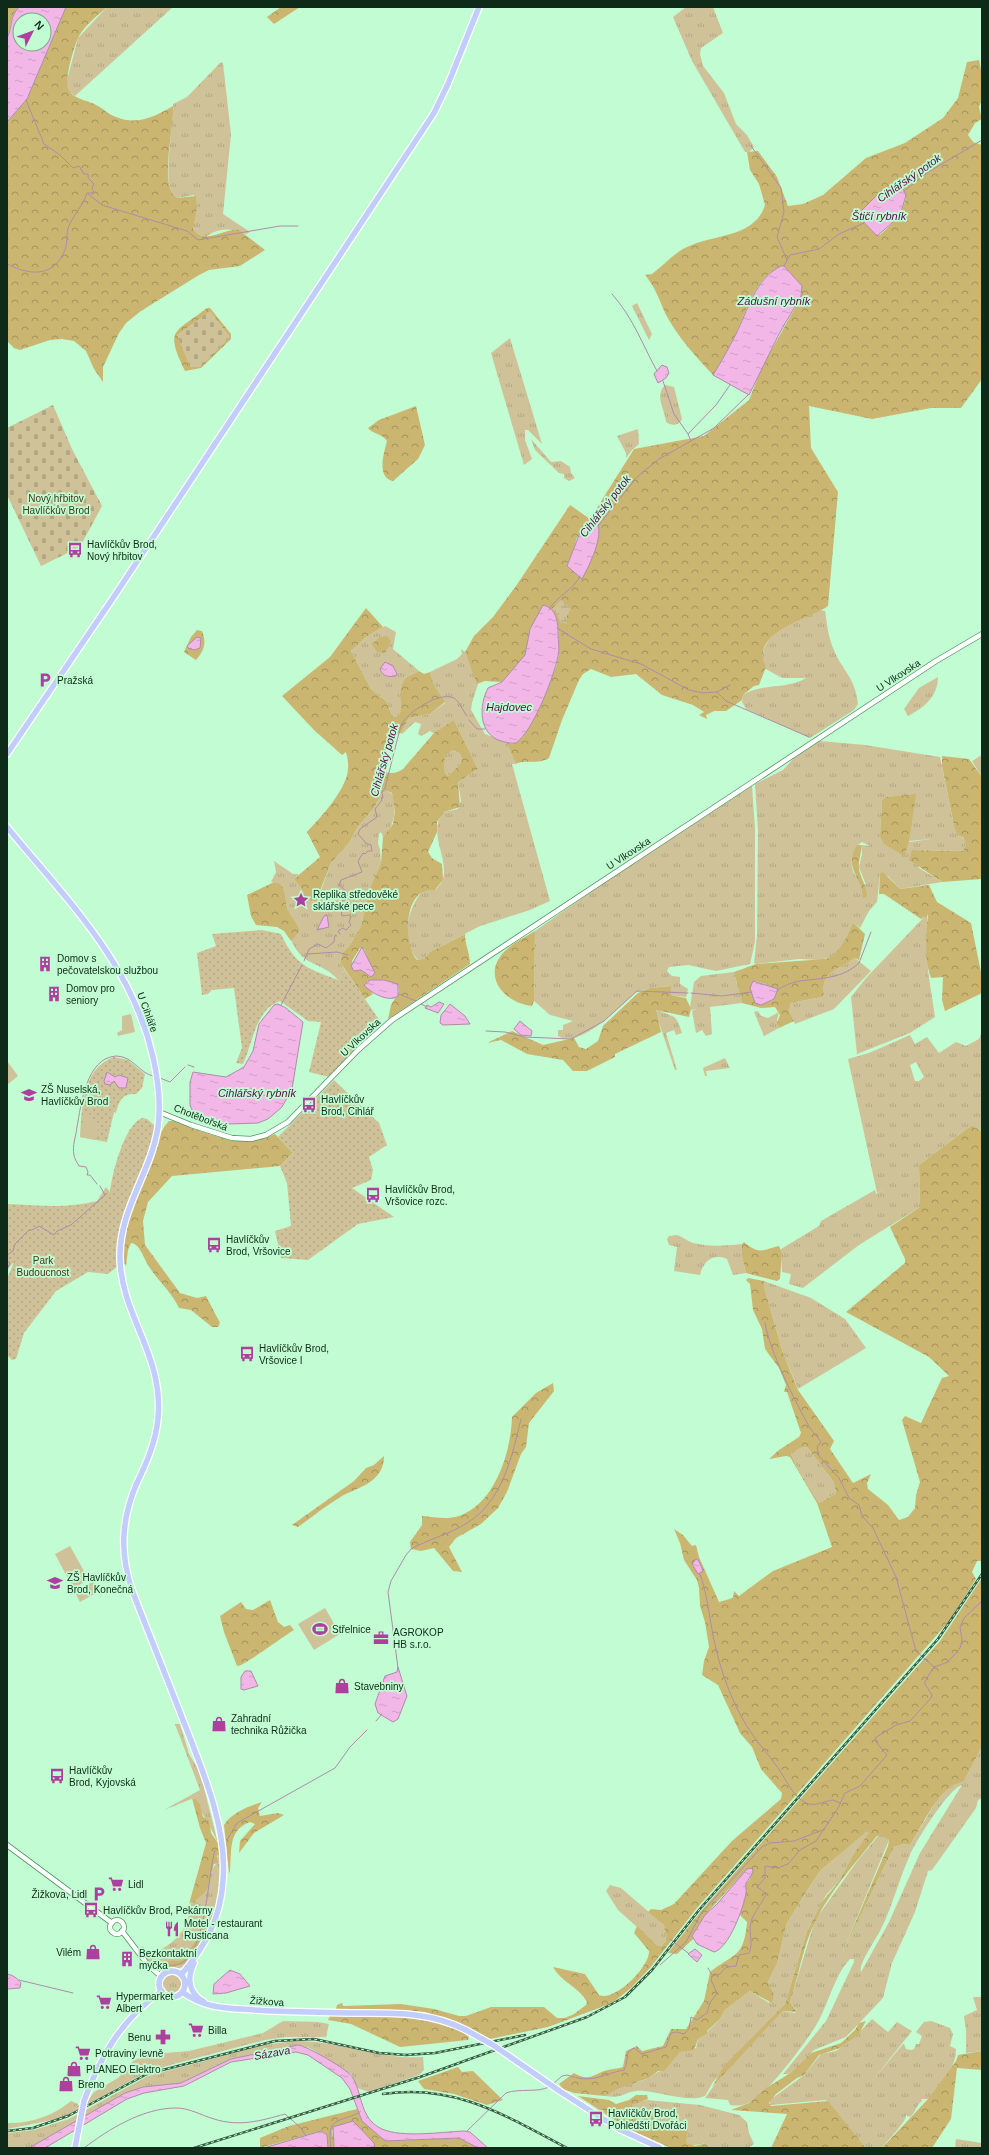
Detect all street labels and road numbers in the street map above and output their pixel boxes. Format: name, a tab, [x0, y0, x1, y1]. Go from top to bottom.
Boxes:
street label: U Vlkovska	[874, 657, 923, 694]
street label: U Vlkovska	[604, 835, 653, 872]
street label: U Cihláře	[135, 991, 160, 1034]
street label: U Vlkovska	[338, 1016, 383, 1058]
street label: Chotěbořská	[172, 1102, 230, 1133]
street label: Žižkova	[249, 1994, 285, 2008]

